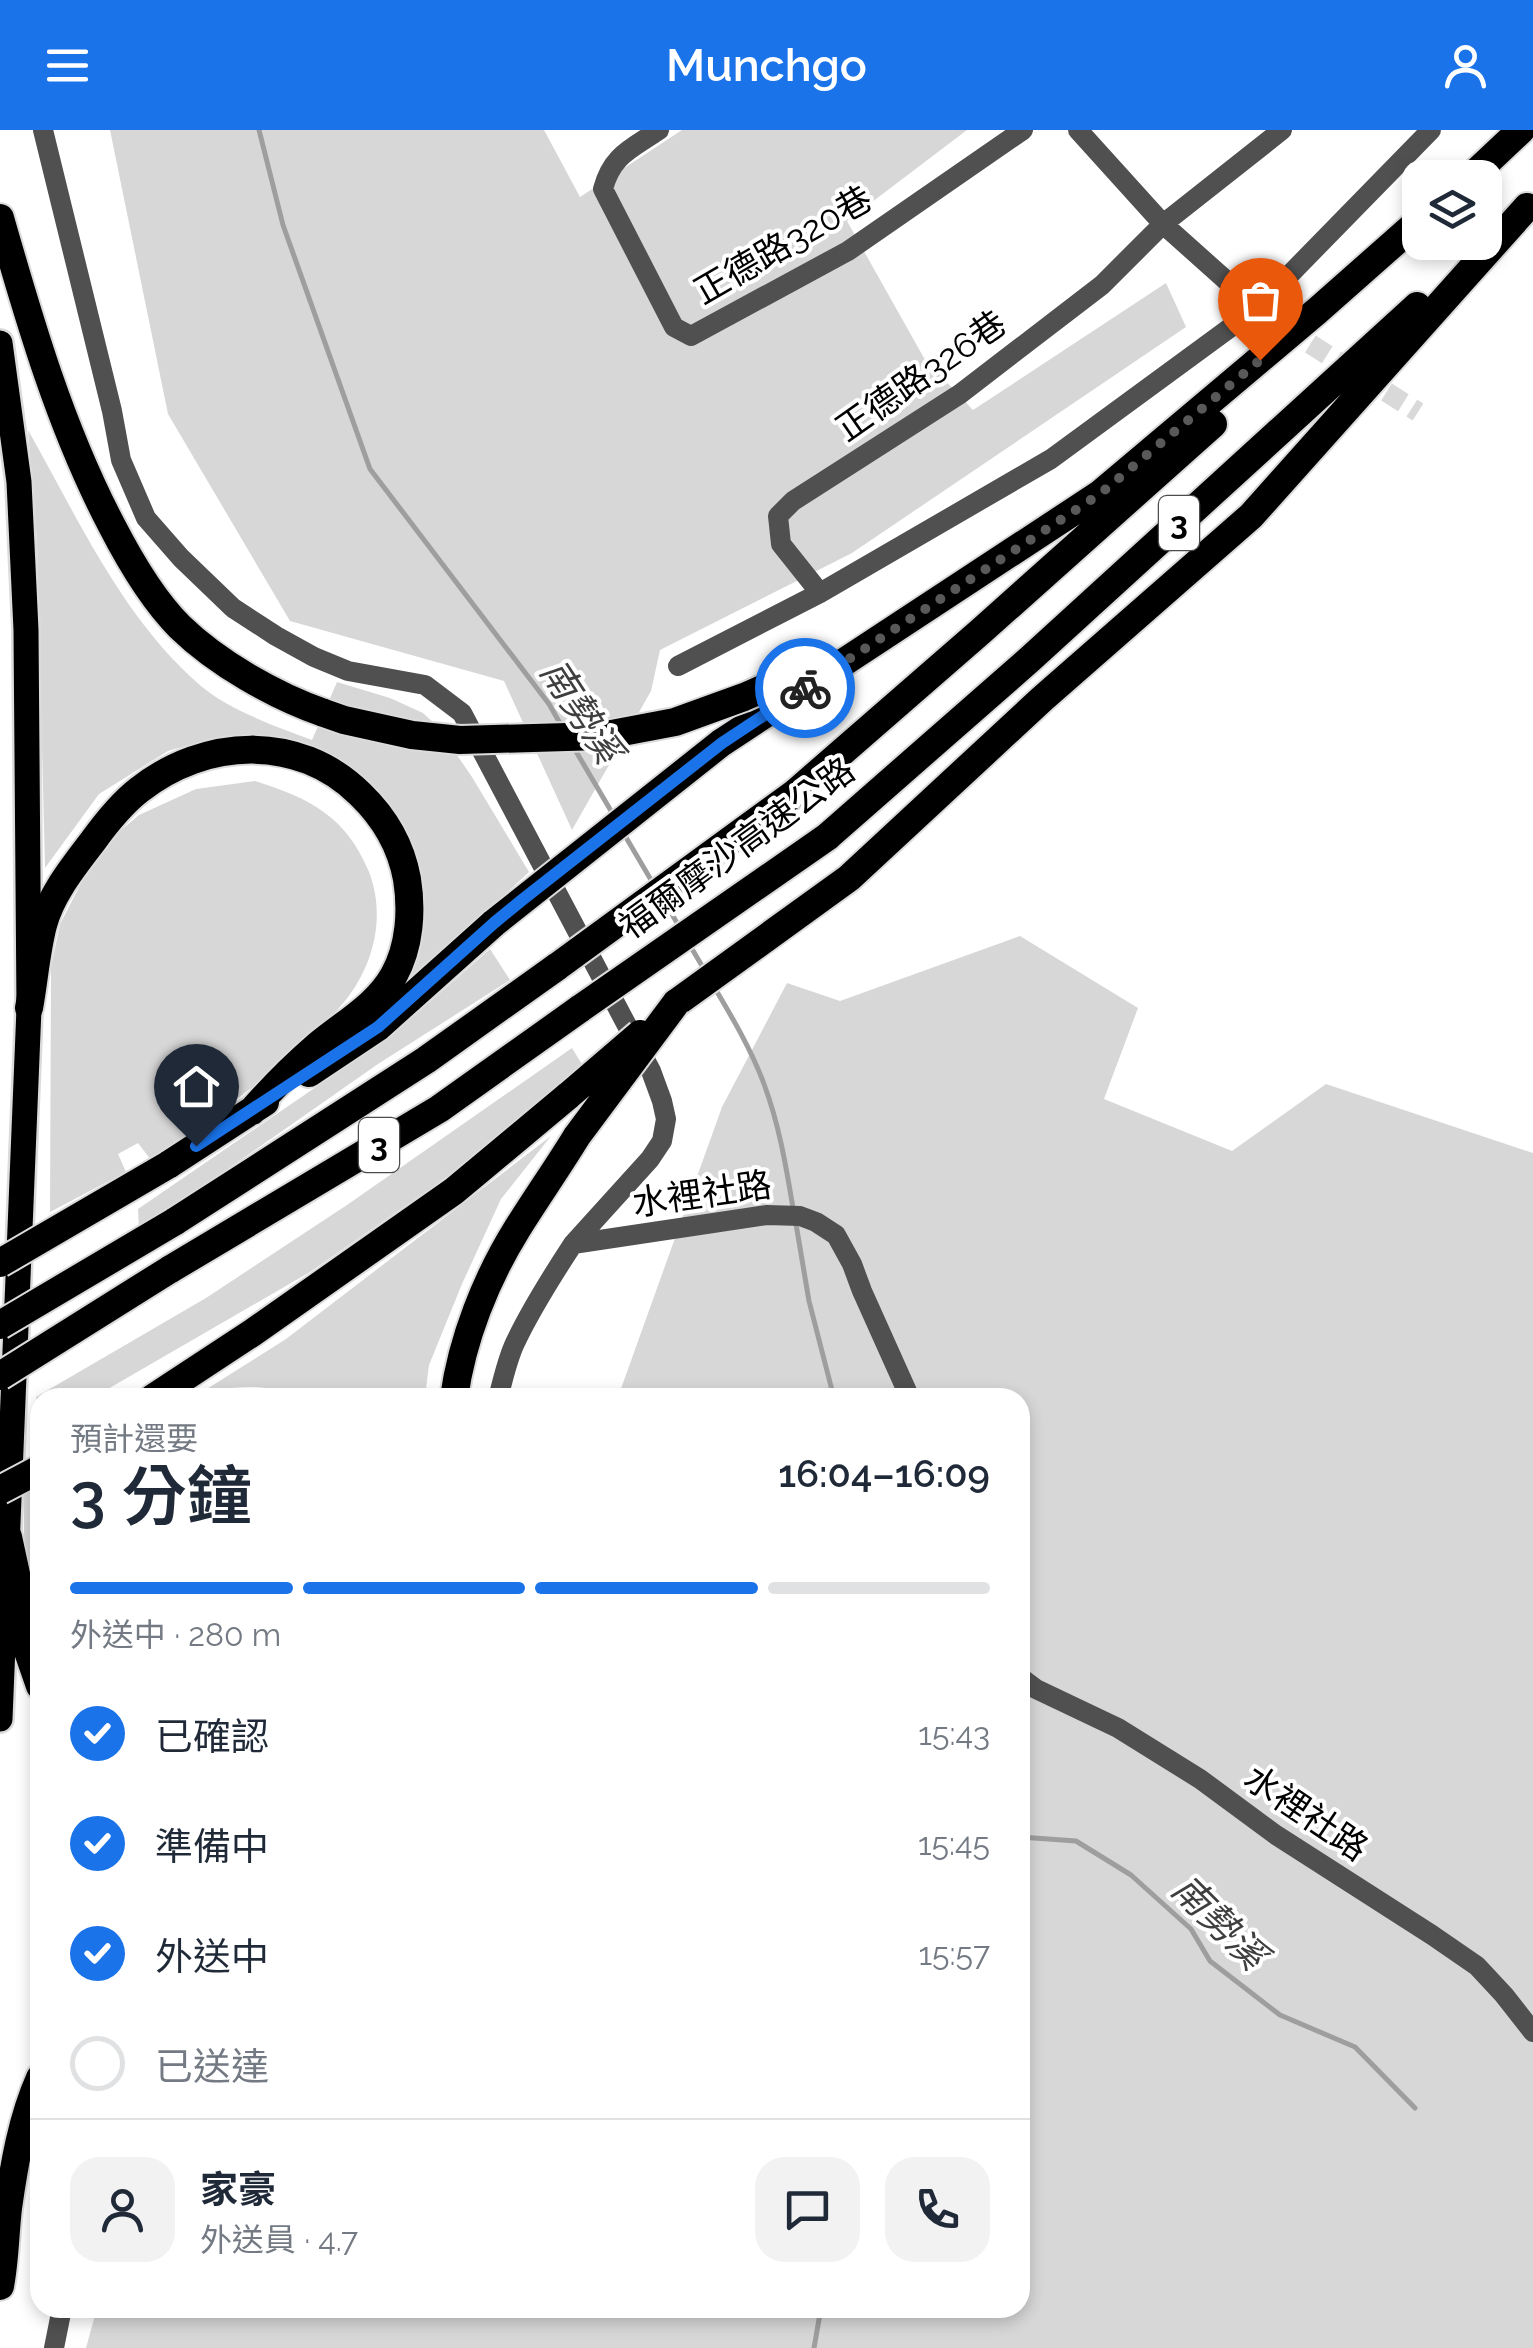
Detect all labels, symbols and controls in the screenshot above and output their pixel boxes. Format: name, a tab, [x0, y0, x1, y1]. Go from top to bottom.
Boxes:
icon: menu	[40, 38, 95, 93]
icon: person	[1438, 38, 1493, 93]
text: Munchgo	[666, 39, 867, 92]
map controls	[1402, 160, 1502, 260]
button: layers	[1402, 160, 1502, 260]
street label: 正德路320巷	[687, 177, 879, 312]
pin	[1218, 258, 1303, 361]
icon: bag	[1233, 273, 1288, 328]
street label: 正德路326巷	[828, 302, 1014, 449]
road number: 3	[1159, 496, 1199, 550]
courier	[755, 638, 855, 738]
water label: 南勢溪	[532, 651, 634, 775]
icon: bike	[778, 661, 833, 716]
street label: 福爾摩沙高速公路	[611, 749, 862, 946]
pin	[154, 1044, 239, 1147]
icon: home	[169, 1059, 224, 1114]
road number: 3	[359, 1118, 399, 1172]
street label: 水裡社路	[630, 1163, 774, 1224]
text: 預計還要	[70, 1420, 198, 1457]
text: 16:04–16:09	[778, 1451, 990, 1496]
text: 3 分鐘	[70, 1458, 252, 1534]
text: 外送中 · 280 m	[70, 1616, 281, 1653]
icon: check	[70, 1706, 125, 1761]
text: 已確認	[155, 1714, 269, 1759]
text: 15:43	[918, 1715, 990, 1752]
street label: 水裡社路	[1237, 1756, 1376, 1869]
icon: check	[70, 1816, 125, 1871]
text: 準備中	[155, 1824, 269, 1869]
text: 15:45	[918, 1825, 990, 1862]
water label: 南勢溪	[1163, 1865, 1279, 1981]
icon: check	[70, 1926, 125, 1981]
text: 外送中	[155, 1934, 269, 1979]
text: 15:57	[918, 1935, 990, 1972]
text: 已送達	[155, 2044, 269, 2089]
button: person	[70, 2157, 175, 2262]
button: chat	[755, 2157, 860, 2262]
button: phone	[885, 2157, 990, 2262]
text: 家豪	[200, 2167, 276, 2212]
text: 外送員 · 4.7	[200, 2221, 358, 2258]

